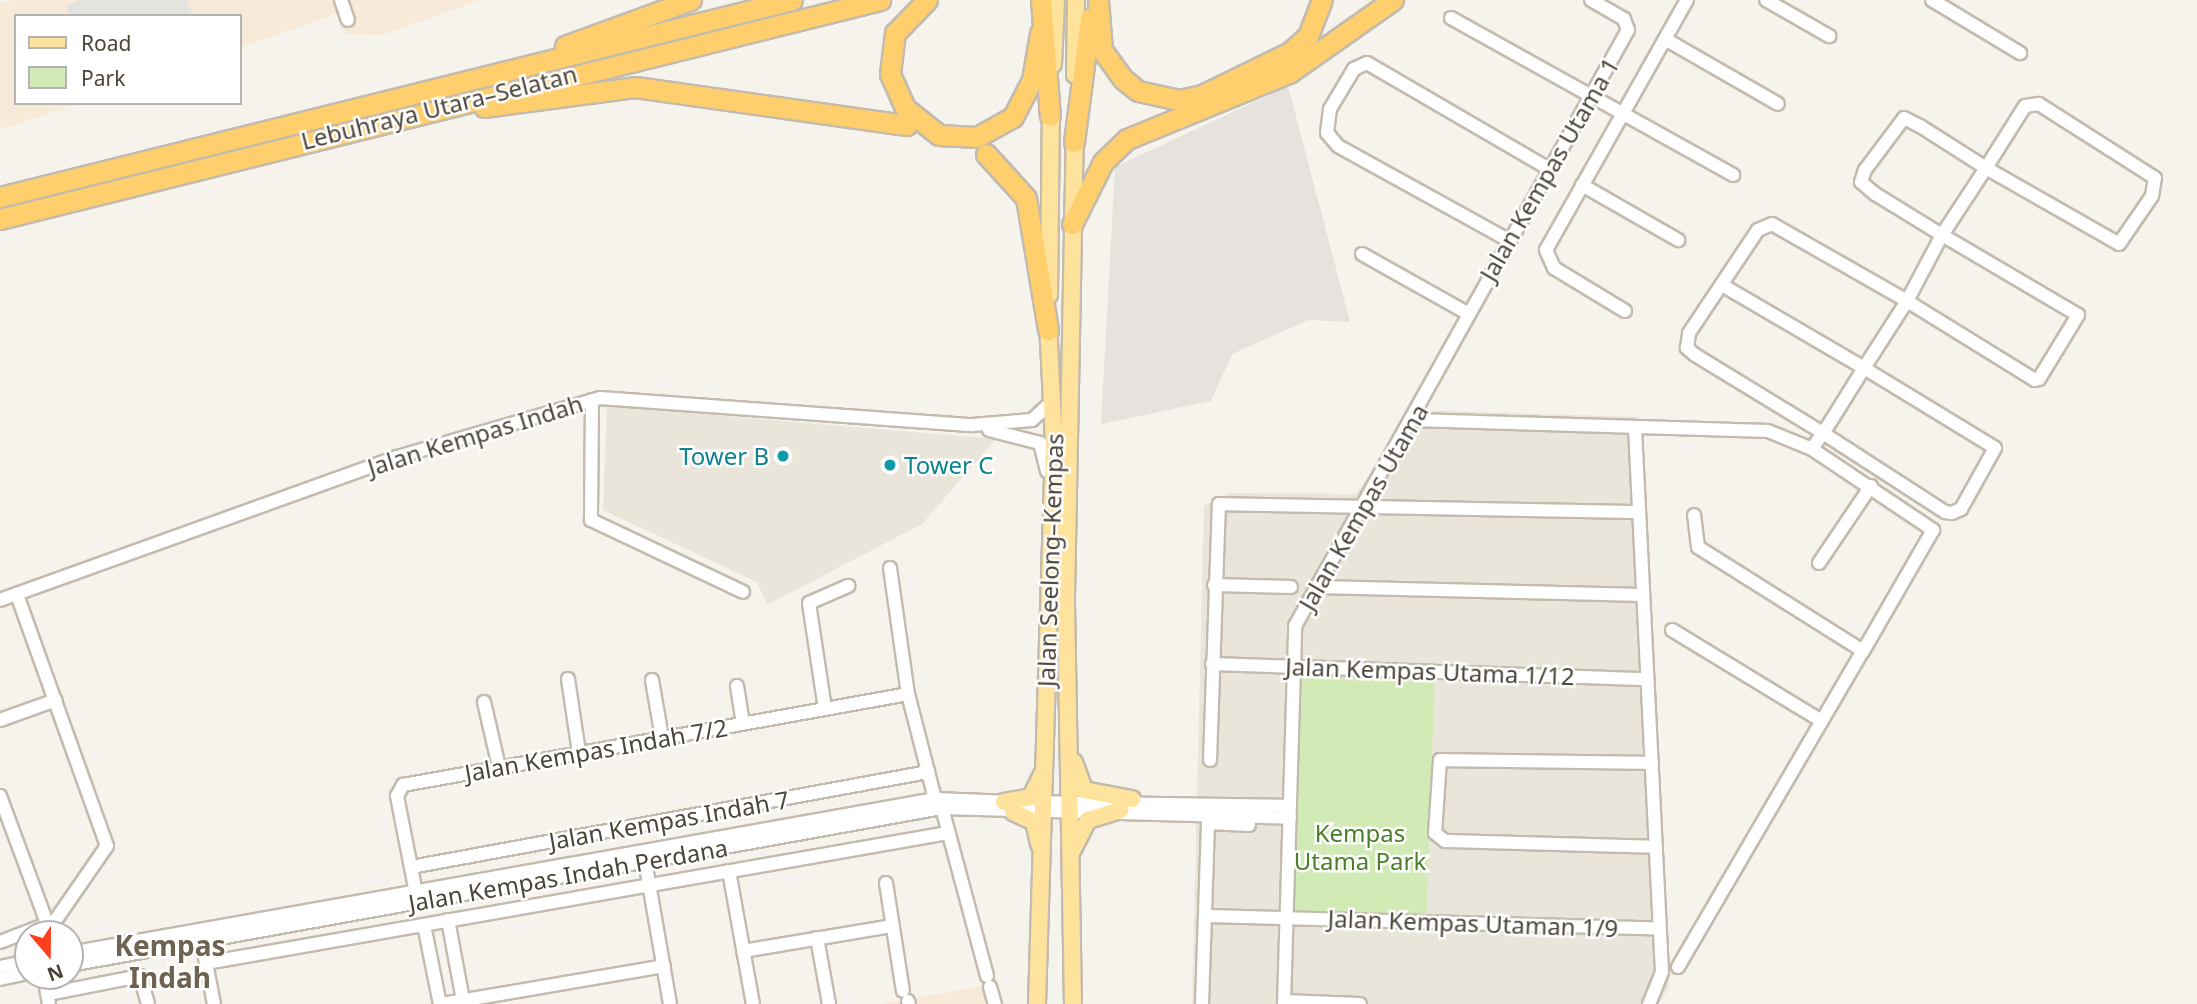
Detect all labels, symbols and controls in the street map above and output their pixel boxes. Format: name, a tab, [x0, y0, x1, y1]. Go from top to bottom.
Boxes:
legend	[14, 14, 242, 105]
text: Road	[81, 29, 131, 57]
street label: Jalan Kempas Utama 1	[1473, 52, 1625, 286]
street label: Lebuhraya Utara–Selatan	[298, 59, 580, 155]
text: Park	[81, 64, 125, 92]
street label: Jalan Kempas Indah	[364, 389, 586, 481]
street label: Jalan Kempas Utama	[1292, 399, 1434, 615]
street label: Jalan Seelong–Kempas	[1031, 433, 1069, 687]
place label: Tower B	[679, 442, 769, 470]
marker: Tower B	[775, 448, 791, 464]
place label: Tower C	[904, 451, 993, 479]
marker: Tower C	[882, 457, 898, 473]
street label: Jalan Kempas Utama 1/12	[1285, 652, 1575, 690]
street label: Jalan Kempas Indah 7/2	[462, 713, 730, 787]
street label: Jalan Kempas Indah 7	[547, 785, 791, 855]
park label: Kempas Utama Park	[1294, 819, 1426, 875]
street label: Jalan Kempas Indah Perdana	[406, 833, 730, 917]
street label: Jalan Kempas Utaman 1/9	[1327, 904, 1619, 942]
north arrow	[14, 920, 84, 990]
district label: Kempas Indah	[114, 928, 226, 994]
text: N	[44, 958, 67, 988]

